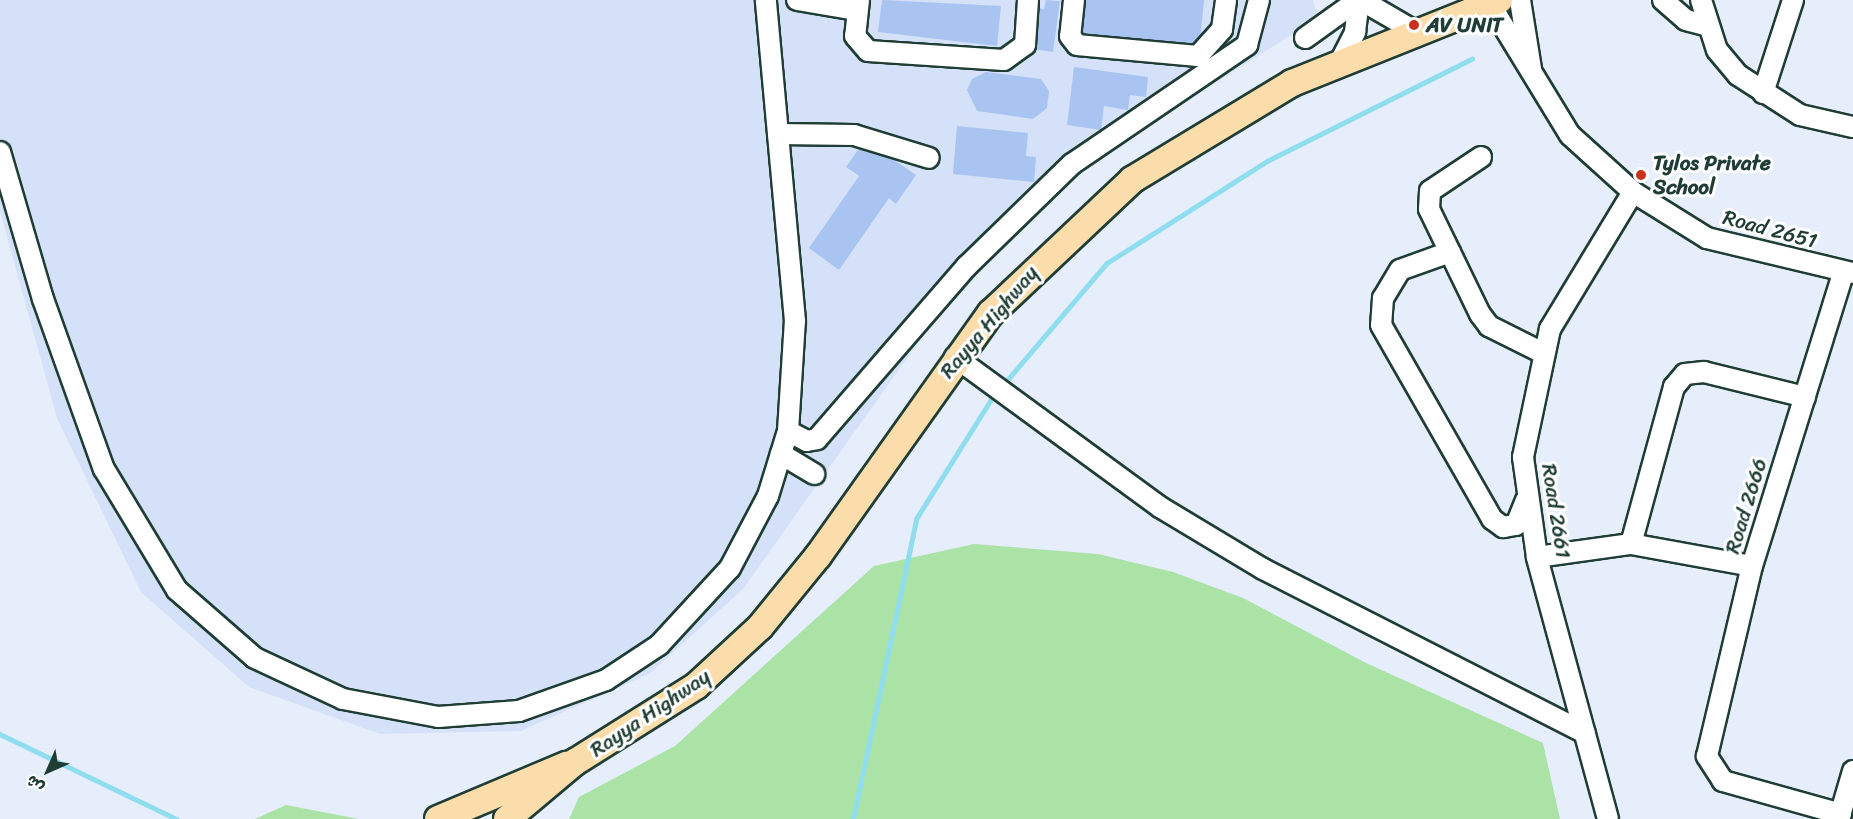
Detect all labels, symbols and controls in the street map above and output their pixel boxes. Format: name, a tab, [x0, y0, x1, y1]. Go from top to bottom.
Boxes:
place label: AV UNIT	[1426, 12, 1504, 38]
marker: AV UNIT	[1407, 18, 1421, 32]
place label: Tylos Private School	[1653, 150, 1770, 200]
marker: Tylos Private School	[1634, 168, 1648, 182]
street label: Road 2651	[1720, 204, 1820, 254]
street label: Rayya Highway	[935, 261, 1043, 383]
street label: Road 2666	[1720, 455, 1772, 557]
street label: Road 2661	[1536, 462, 1576, 560]
street label: Rayya Highway	[585, 664, 715, 762]
north arrow	[18, 741, 78, 801]
text: ش	[18, 768, 51, 801]

